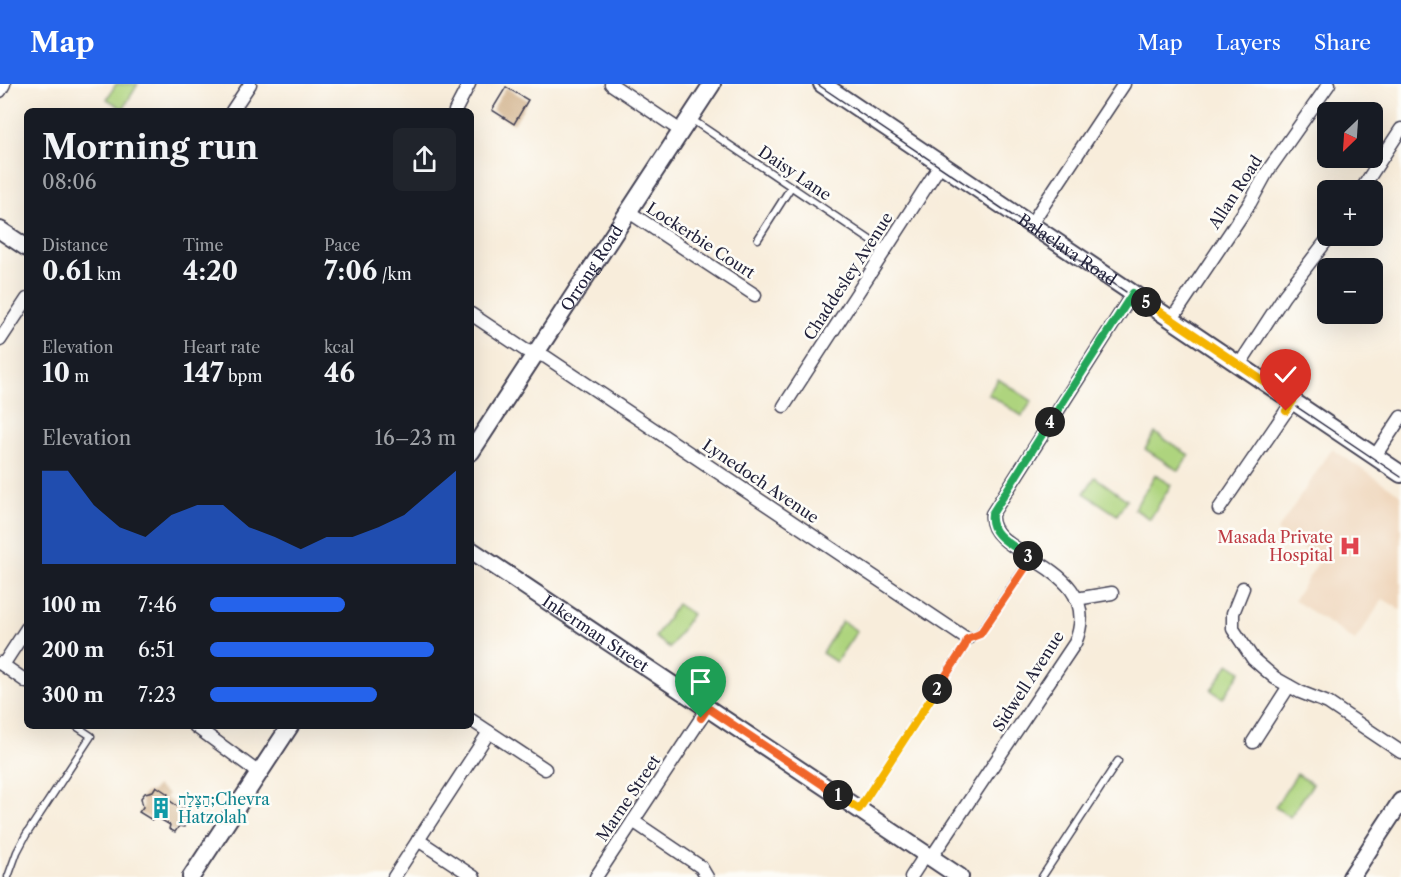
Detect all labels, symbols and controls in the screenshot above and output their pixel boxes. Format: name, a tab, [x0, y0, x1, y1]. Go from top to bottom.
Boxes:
text: Map	[30, 25, 94, 59]
text: Map	[1138, 30, 1183, 55]
text: Layers	[1216, 30, 1281, 55]
text: Share	[1314, 30, 1371, 55]
north arrow	[1317, 102, 1383, 168]
map controls	[1317, 102, 1383, 324]
text: Morning run	[42, 127, 258, 168]
button: share	[393, 128, 456, 191]
street label: Daisy Lane	[755, 141, 835, 205]
street label: Allan Road	[1203, 151, 1266, 233]
text: 08:06	[42, 170, 97, 194]
button: +	[1317, 180, 1383, 246]
street label: Lockerbie Court	[643, 198, 759, 283]
street label: Chaddesley Avenue	[799, 208, 897, 344]
street label: Balaclava Road	[1014, 209, 1121, 290]
street label: Orrong Road	[556, 221, 627, 315]
text: Distance	[42, 235, 108, 255]
text: Time	[183, 235, 223, 255]
text: Pace	[324, 235, 360, 255]
text: 0.61	[42, 255, 93, 287]
text: 4:20	[183, 255, 238, 287]
text: 7:06	[324, 255, 377, 287]
button: −	[1317, 258, 1383, 324]
text: km	[93, 264, 121, 284]
text: /km	[377, 264, 412, 284]
pin: 5	[1131, 287, 1161, 317]
text: 5	[1142, 292, 1150, 312]
text: Elevation	[42, 337, 113, 357]
text: Heart rate	[183, 337, 260, 357]
text: kcal	[324, 337, 354, 357]
pin	[1260, 349, 1311, 411]
text: 10	[42, 357, 70, 389]
text: 147	[183, 357, 224, 389]
text: 46	[324, 357, 355, 389]
icon: check	[1269, 358, 1302, 391]
text: m	[70, 366, 89, 386]
text: bpm	[224, 366, 262, 386]
pin: 4	[1035, 407, 1065, 437]
text: 4	[1045, 412, 1055, 432]
text: Elevation	[42, 426, 131, 450]
text: 16–23 m	[375, 426, 456, 450]
street label: Lynedoch Avenue	[699, 435, 823, 527]
place label: Masada Private Hospital	[1218, 527, 1333, 565]
hospital icon: Masada Private Hospital	[1338, 534, 1362, 558]
pin: 3	[1013, 541, 1043, 571]
text: 3	[1023, 546, 1033, 566]
street label: Inkerman Street	[539, 591, 653, 676]
text: 100 m	[42, 593, 101, 617]
text: 7:46	[138, 593, 177, 617]
street label: Sidwell Avenue	[988, 627, 1068, 735]
text: 200 m	[42, 638, 104, 662]
text: 6:51	[138, 638, 175, 662]
pin	[675, 656, 726, 718]
icon: arrive	[684, 665, 717, 698]
pin: 2	[922, 674, 952, 704]
text: 2	[932, 679, 942, 699]
text: 300 m	[42, 683, 104, 707]
text: 7:23	[138, 683, 176, 707]
street label: Marne Street	[592, 751, 664, 845]
pin: 1	[823, 780, 853, 810]
text: 1	[834, 785, 842, 805]
place label: הַצָּלָה;Chevra Hatzolah	[178, 789, 270, 827]
building icon: הַצָּלָה;Chevra Hatzolah	[149, 796, 173, 820]

